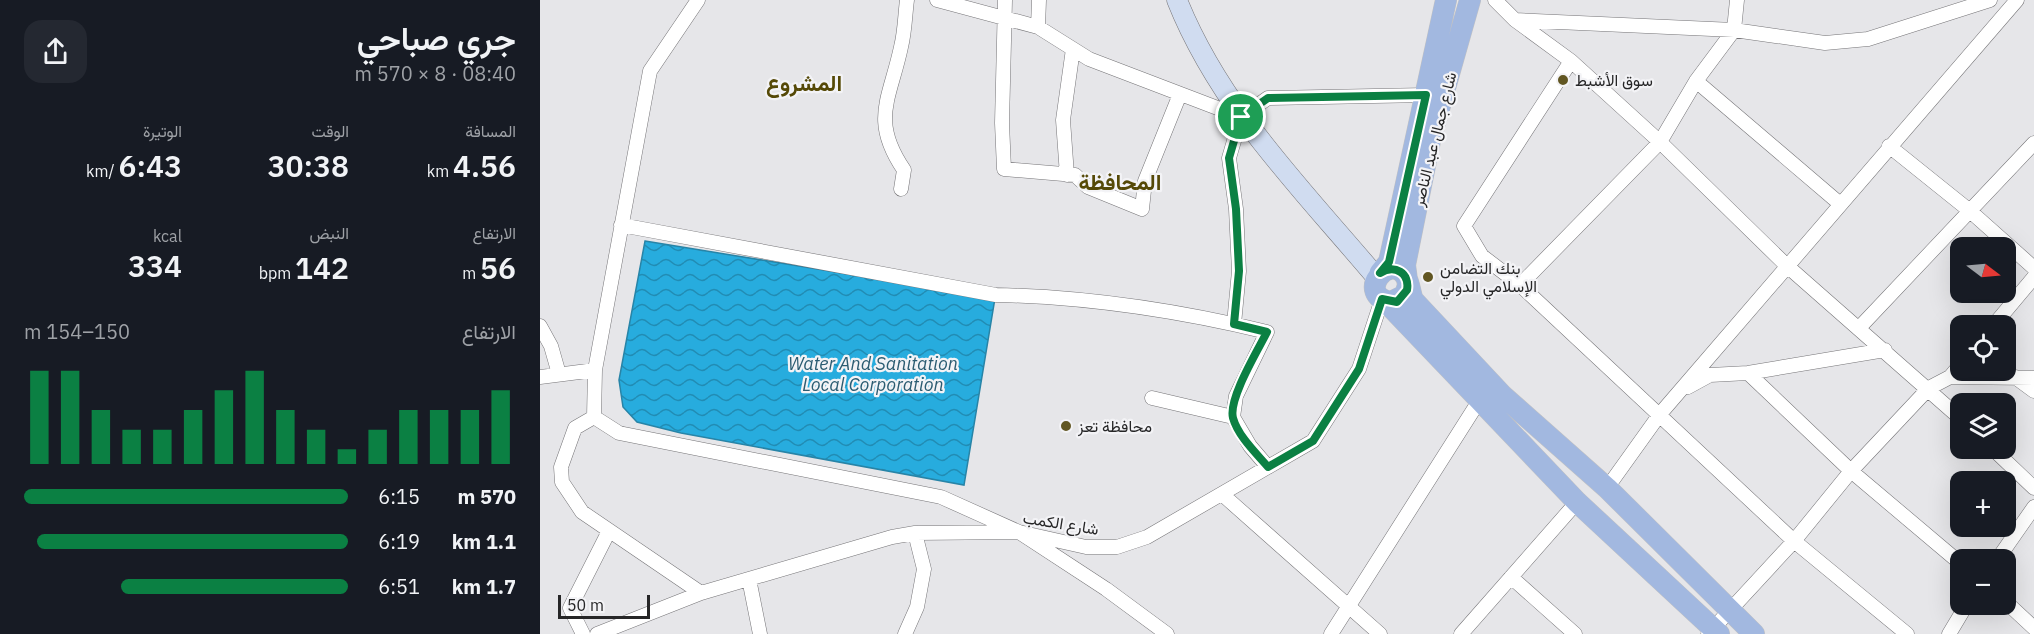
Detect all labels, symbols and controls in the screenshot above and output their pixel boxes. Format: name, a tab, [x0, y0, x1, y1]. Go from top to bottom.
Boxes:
text: جري صباحي	[357, 16, 516, 59]
button: share	[24, 20, 87, 83]
text: 08:40 · 8 × 570 m	[355, 60, 516, 87]
district label: المشروع	[766, 68, 842, 98]
street label: شارع جمال عبد الناصر	[1407, 70, 1462, 210]
place label: سوق الأشبط	[1575, 70, 1653, 91]
marker: سوق الأشبط	[1556, 73, 1570, 87]
pin	[1215, 91, 1266, 142]
icon: arrive	[1224, 100, 1257, 133]
text: الوتيرة	[143, 121, 182, 141]
text: الوقت	[311, 121, 349, 141]
text: المسافة	[465, 121, 516, 141]
text: 6:43	[118, 146, 182, 185]
text: 30:38	[267, 146, 349, 185]
text: 4.56	[453, 146, 516, 185]
text: /km	[86, 161, 118, 181]
text: km	[427, 161, 453, 181]
district label: المحافظة	[1079, 167, 1161, 196]
text: النبض	[309, 223, 349, 243]
text: الارتفاع	[473, 223, 516, 243]
text: kcal	[153, 226, 182, 246]
north arrow	[1950, 237, 2016, 303]
map controls	[1950, 237, 2016, 615]
text: 334	[128, 246, 182, 285]
text: 142	[295, 248, 349, 287]
text: 56	[480, 248, 516, 287]
place label: بنك التضامن الإسلامي الدولي	[1440, 258, 1537, 300]
text: bpm	[259, 263, 295, 283]
text: m	[462, 263, 480, 283]
marker: بنك التضامن الإسلامي الدولي	[1421, 270, 1435, 284]
button: locate	[1950, 315, 2016, 381]
text: 150–154 m	[24, 318, 130, 345]
text: الارتفاع	[462, 318, 516, 345]
water label: Water And Sanitation Local Corporation	[788, 352, 958, 396]
button: layers	[1950, 393, 2016, 459]
place label: محافظة تعز	[1077, 416, 1152, 437]
marker: محافظة تعز	[1059, 419, 1073, 433]
button: +	[1950, 471, 2016, 537]
text: 6:15	[378, 483, 420, 510]
text: 570 m	[457, 483, 516, 510]
street label: شارع الكمب	[1021, 507, 1100, 541]
text: 6:19	[378, 528, 420, 555]
text: 1.1 km	[452, 528, 516, 555]
button: −	[1950, 549, 2016, 615]
text: 6:51	[378, 573, 420, 600]
text: 1.7 km	[452, 573, 516, 600]
scale bar	[558, 592, 650, 620]
text: 50 m	[567, 595, 604, 615]

